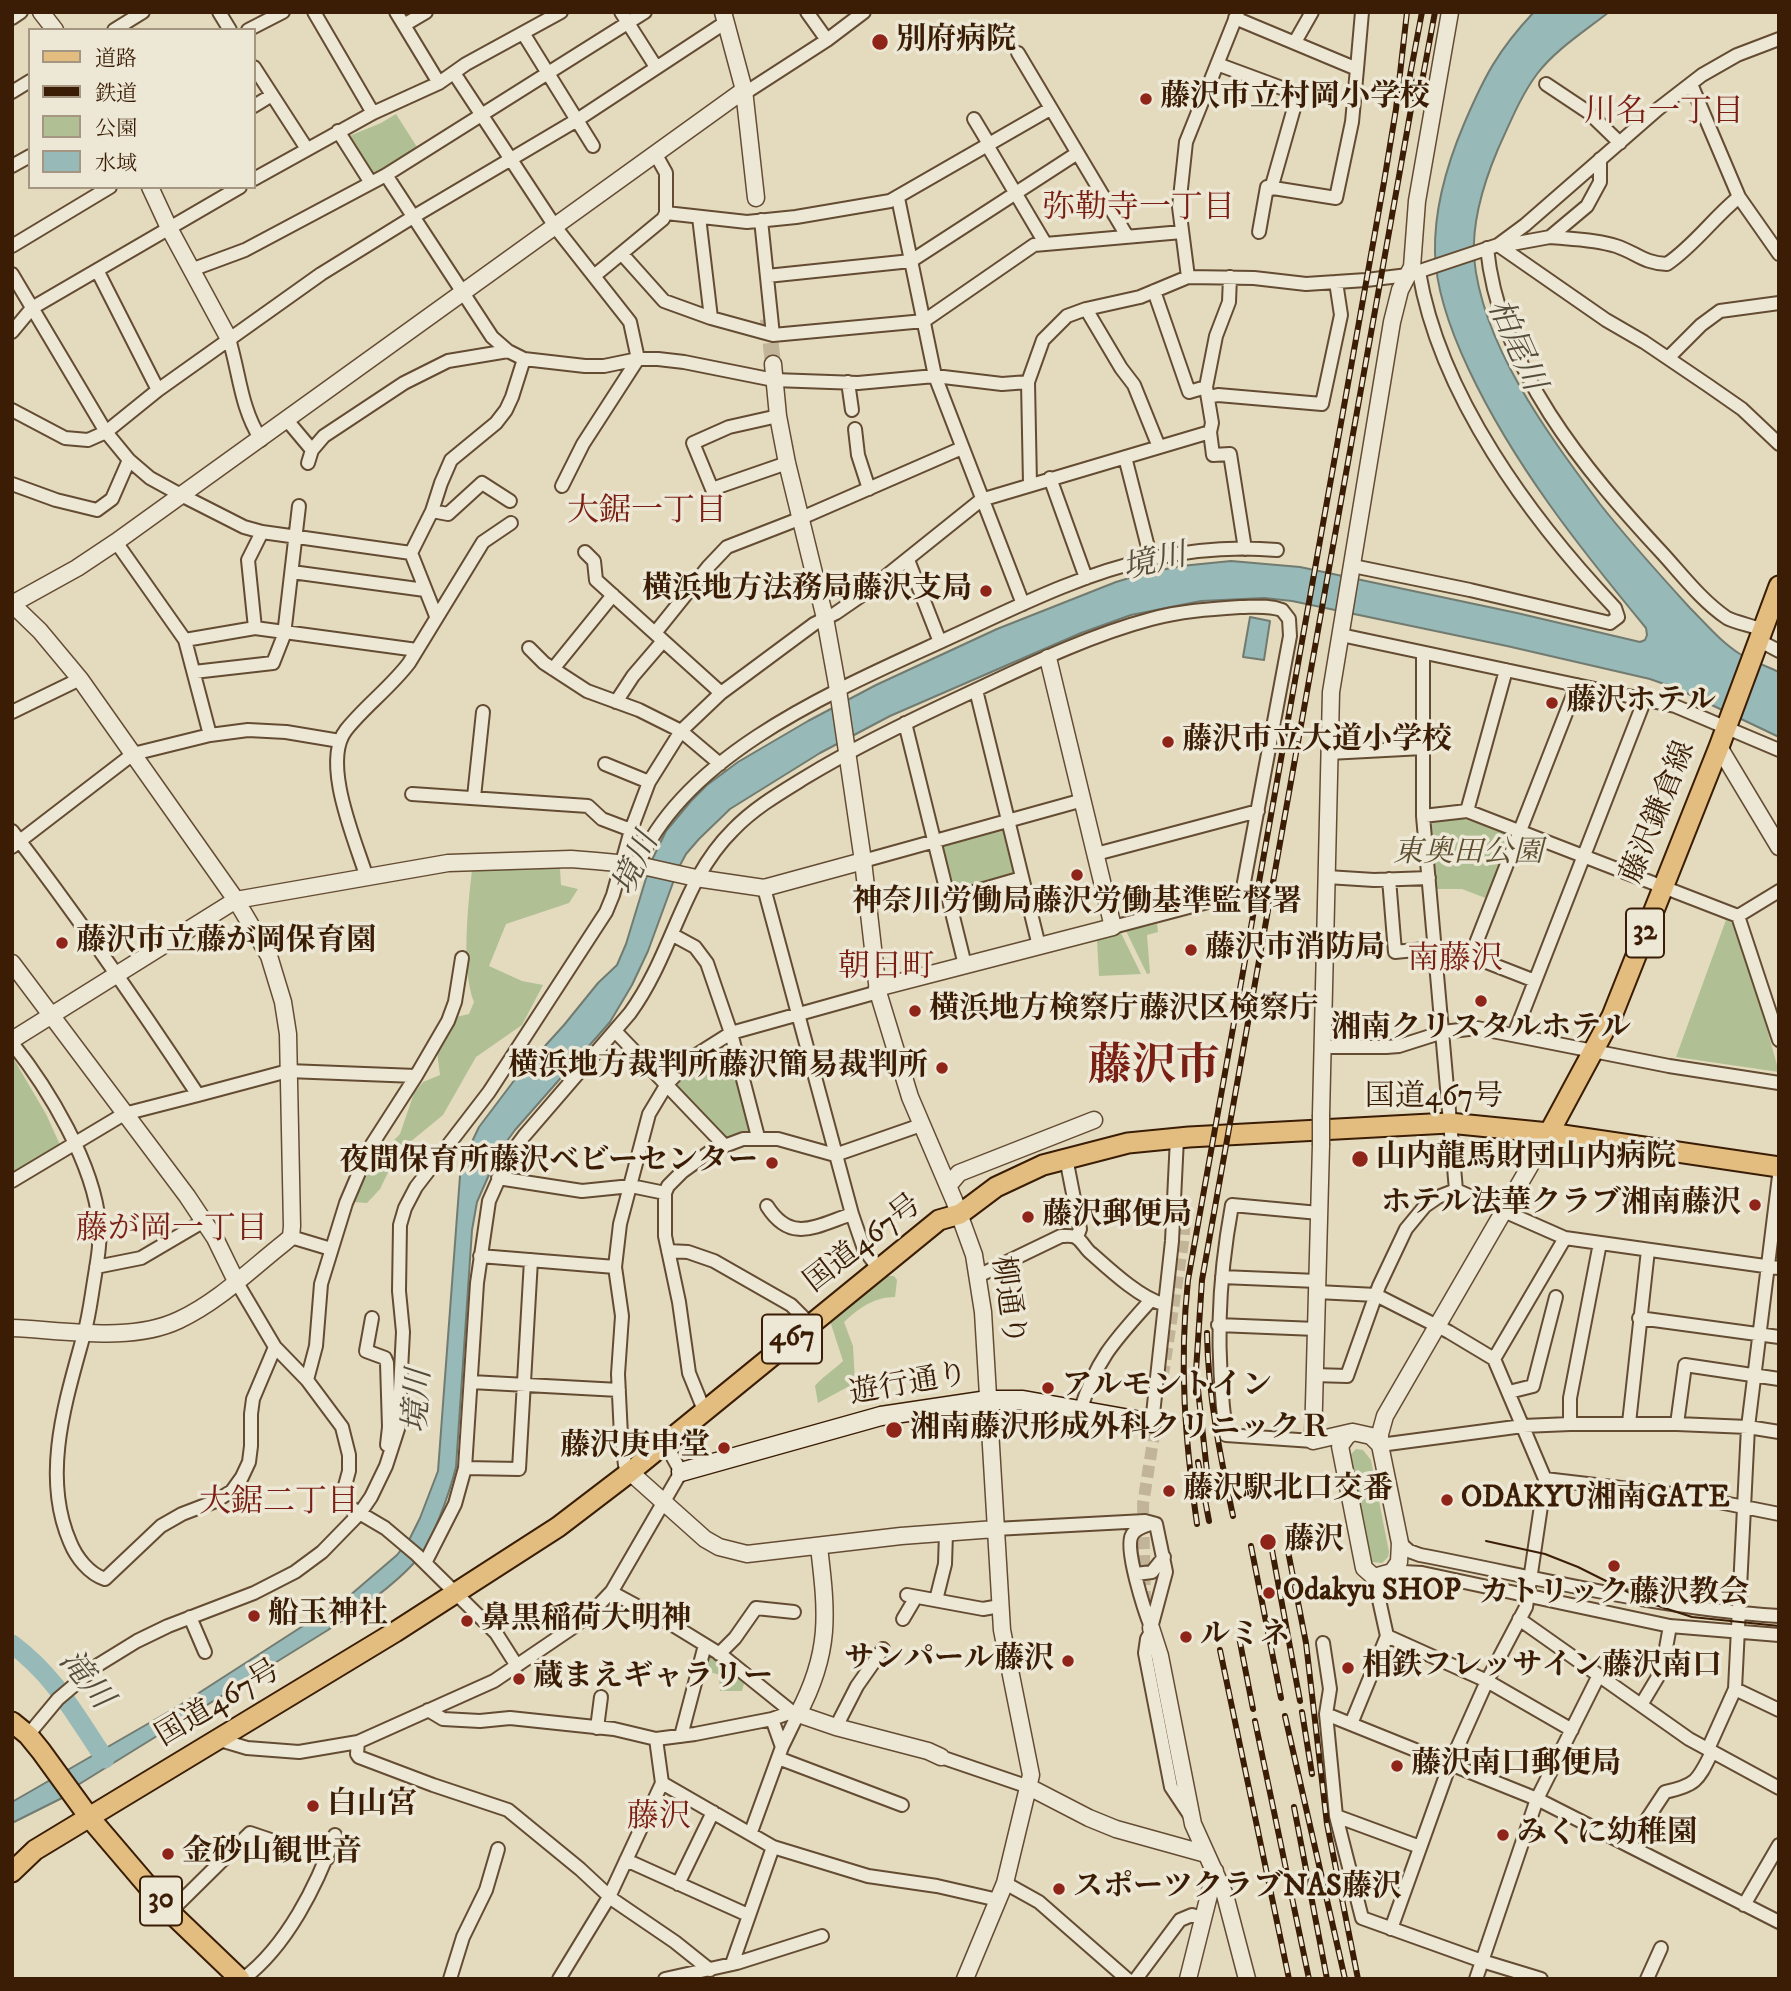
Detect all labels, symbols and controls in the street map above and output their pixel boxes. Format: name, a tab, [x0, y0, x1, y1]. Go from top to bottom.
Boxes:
place label: 別府病院	[896, 24, 1016, 60]
legend	[28, 28, 256, 189]
marker: 別府病院	[870, 32, 890, 52]
text: 道路	[95, 46, 137, 72]
text: 鉄道	[95, 81, 137, 107]
place label: 藤沢市立村岡小学校	[1160, 81, 1430, 117]
marker: 藤沢市立村岡小学校	[1138, 91, 1154, 107]
district label: 川名一丁目	[1584, 95, 1744, 133]
text: 公園	[95, 116, 137, 142]
text: 水域	[95, 151, 137, 177]
district label: 弥勒寺一丁目	[1043, 191, 1235, 229]
water label: 柏尾川	[1477, 294, 1551, 398]
district label: 大鋸一丁目	[567, 494, 727, 532]
water label: 境川	[1120, 538, 1190, 590]
place label: 横浜地方法務局藤沢支局	[642, 573, 972, 609]
marker: 横浜地方法務局藤沢支局	[978, 583, 994, 599]
place label: 藤沢ホテル	[1566, 685, 1716, 721]
marker: 藤沢ホテル	[1544, 695, 1560, 711]
place label: 藤沢市立大道小学校	[1182, 724, 1452, 760]
marker: 藤沢市立大道小学校	[1160, 734, 1176, 750]
street label: 藤沢鎌倉線	[1615, 737, 1705, 889]
water label: 境川	[607, 828, 669, 902]
park label: 東奥田公園	[1393, 837, 1543, 873]
marker: 神奈川労働局藤沢労働基準監督署	[1069, 867, 1085, 883]
place label: 神奈川労働局藤沢労働基準監督署	[852, 886, 1302, 922]
road number: 32	[1626, 908, 1664, 958]
place label: 藤沢市立藤が岡保育園	[76, 925, 376, 961]
place label: 藤沢市消防局	[1205, 932, 1385, 968]
marker: 藤沢市立藤が岡保育園	[54, 935, 70, 951]
marker: 藤沢市消防局	[1183, 942, 1199, 958]
district label: 南藤沢	[1407, 942, 1503, 980]
district label: 朝日町	[838, 950, 934, 988]
place label: 横浜地方検察庁藤沢区検察庁	[929, 993, 1319, 1029]
marker: 湘南クリスタルホテル	[1473, 993, 1489, 1009]
marker: 横浜地方検察庁藤沢区検察庁	[907, 1003, 923, 1019]
place label: 湘南クリスタルホテル	[1331, 1012, 1631, 1048]
district label: 藤沢市	[1088, 1044, 1220, 1096]
place label: 横浜地方裁判所藤沢簡易裁判所	[508, 1050, 928, 1086]
marker: 横浜地方裁判所藤沢簡易裁判所	[934, 1060, 950, 1076]
street label: 国道467号	[1365, 1081, 1503, 1117]
place label: 山内龍馬財団山内病院	[1376, 1141, 1676, 1177]
place label: 夜間保育所藤沢ベビーセンター	[339, 1145, 758, 1181]
marker: 山内龍馬財団山内病院	[1350, 1149, 1370, 1169]
marker: 夜間保育所藤沢ベビーセンター	[764, 1155, 780, 1171]
place label: ホテル法華クラブ湘南藤沢	[1381, 1187, 1741, 1223]
street label: 国道467号	[798, 1188, 930, 1302]
marker: ホテル法華クラブ湘南藤沢	[1747, 1197, 1763, 1213]
place label: 藤沢郵便局	[1042, 1199, 1192, 1235]
marker: 藤沢郵便局	[1020, 1209, 1036, 1225]
district label: 藤が岡一丁目	[76, 1212, 268, 1250]
street label: 柳通り	[982, 1254, 1030, 1348]
road number: 467	[762, 1314, 822, 1364]
street label: 遊行通り	[847, 1358, 971, 1414]
water label: 境川	[399, 1368, 441, 1434]
place label: アルモントイン	[1062, 1370, 1272, 1406]
marker: アルモントイン	[1040, 1380, 1056, 1396]
place label: 湘南藤沢形成外科クリニックＲ	[910, 1412, 1330, 1448]
marker: 湘南藤沢形成外科クリニックＲ	[884, 1420, 904, 1440]
place label: 藤沢庚申堂	[560, 1430, 710, 1466]
marker: 藤沢庚申堂	[716, 1440, 732, 1456]
place label: 藤沢駅北口交番	[1183, 1473, 1393, 1509]
place label: ODAKYU湘南GATE	[1461, 1482, 1730, 1518]
marker: 藤沢駅北口交番	[1161, 1483, 1177, 1499]
district label: 大鋸二丁目	[199, 1485, 359, 1523]
marker: ODAKYU湘南GATE	[1439, 1492, 1455, 1508]
place label: 藤沢	[1284, 1524, 1344, 1560]
marker: 藤沢	[1258, 1532, 1278, 1552]
marker: カトリック藤沢教会	[1606, 1558, 1622, 1574]
place label: Odakyu SHOP	[1283, 1575, 1461, 1611]
place label: カトリック藤沢教会	[1479, 1577, 1749, 1613]
marker: Odakyu SHOP	[1261, 1585, 1277, 1601]
place label: 船玉神社	[268, 1598, 388, 1634]
place label: 鼻黒稲荷大明神	[481, 1603, 691, 1639]
marker: 船玉神社	[246, 1608, 262, 1624]
marker: 鼻黒稲荷大明神	[459, 1613, 475, 1629]
place label: ルミネ	[1200, 1619, 1290, 1655]
marker: ルミネ	[1178, 1629, 1194, 1645]
place label: サンパール藤沢	[844, 1643, 1054, 1679]
water label: 滝川	[49, 1644, 119, 1718]
place label: 相鉄フレッサイン藤沢南口	[1362, 1650, 1722, 1686]
marker: サンパール藤沢	[1060, 1653, 1076, 1669]
street label: 国道467号	[150, 1654, 288, 1756]
marker: 相鉄フレッサイン藤沢南口	[1340, 1660, 1356, 1676]
place label: 蔵まえギャラリー	[533, 1661, 773, 1697]
marker: 蔵まえギャラリー	[511, 1671, 527, 1687]
place label: 藤沢南口郵便局	[1411, 1748, 1621, 1784]
marker: 藤沢南口郵便局	[1389, 1758, 1405, 1774]
place label: 白山宮	[327, 1788, 417, 1824]
marker: 白山宮	[305, 1798, 321, 1814]
district label: 藤沢	[627, 1800, 691, 1838]
place label: みくに幼稚園	[1517, 1817, 1697, 1853]
marker: みくに幼稚園	[1495, 1827, 1511, 1843]
place label: 金砂山観世音	[182, 1836, 362, 1872]
marker: 金砂山観世音	[160, 1846, 176, 1862]
place label: スポーツクラブNAS藤沢	[1073, 1871, 1402, 1907]
road number: 30	[140, 1876, 182, 1926]
marker: スポーツクラブNAS藤沢	[1051, 1881, 1067, 1897]

